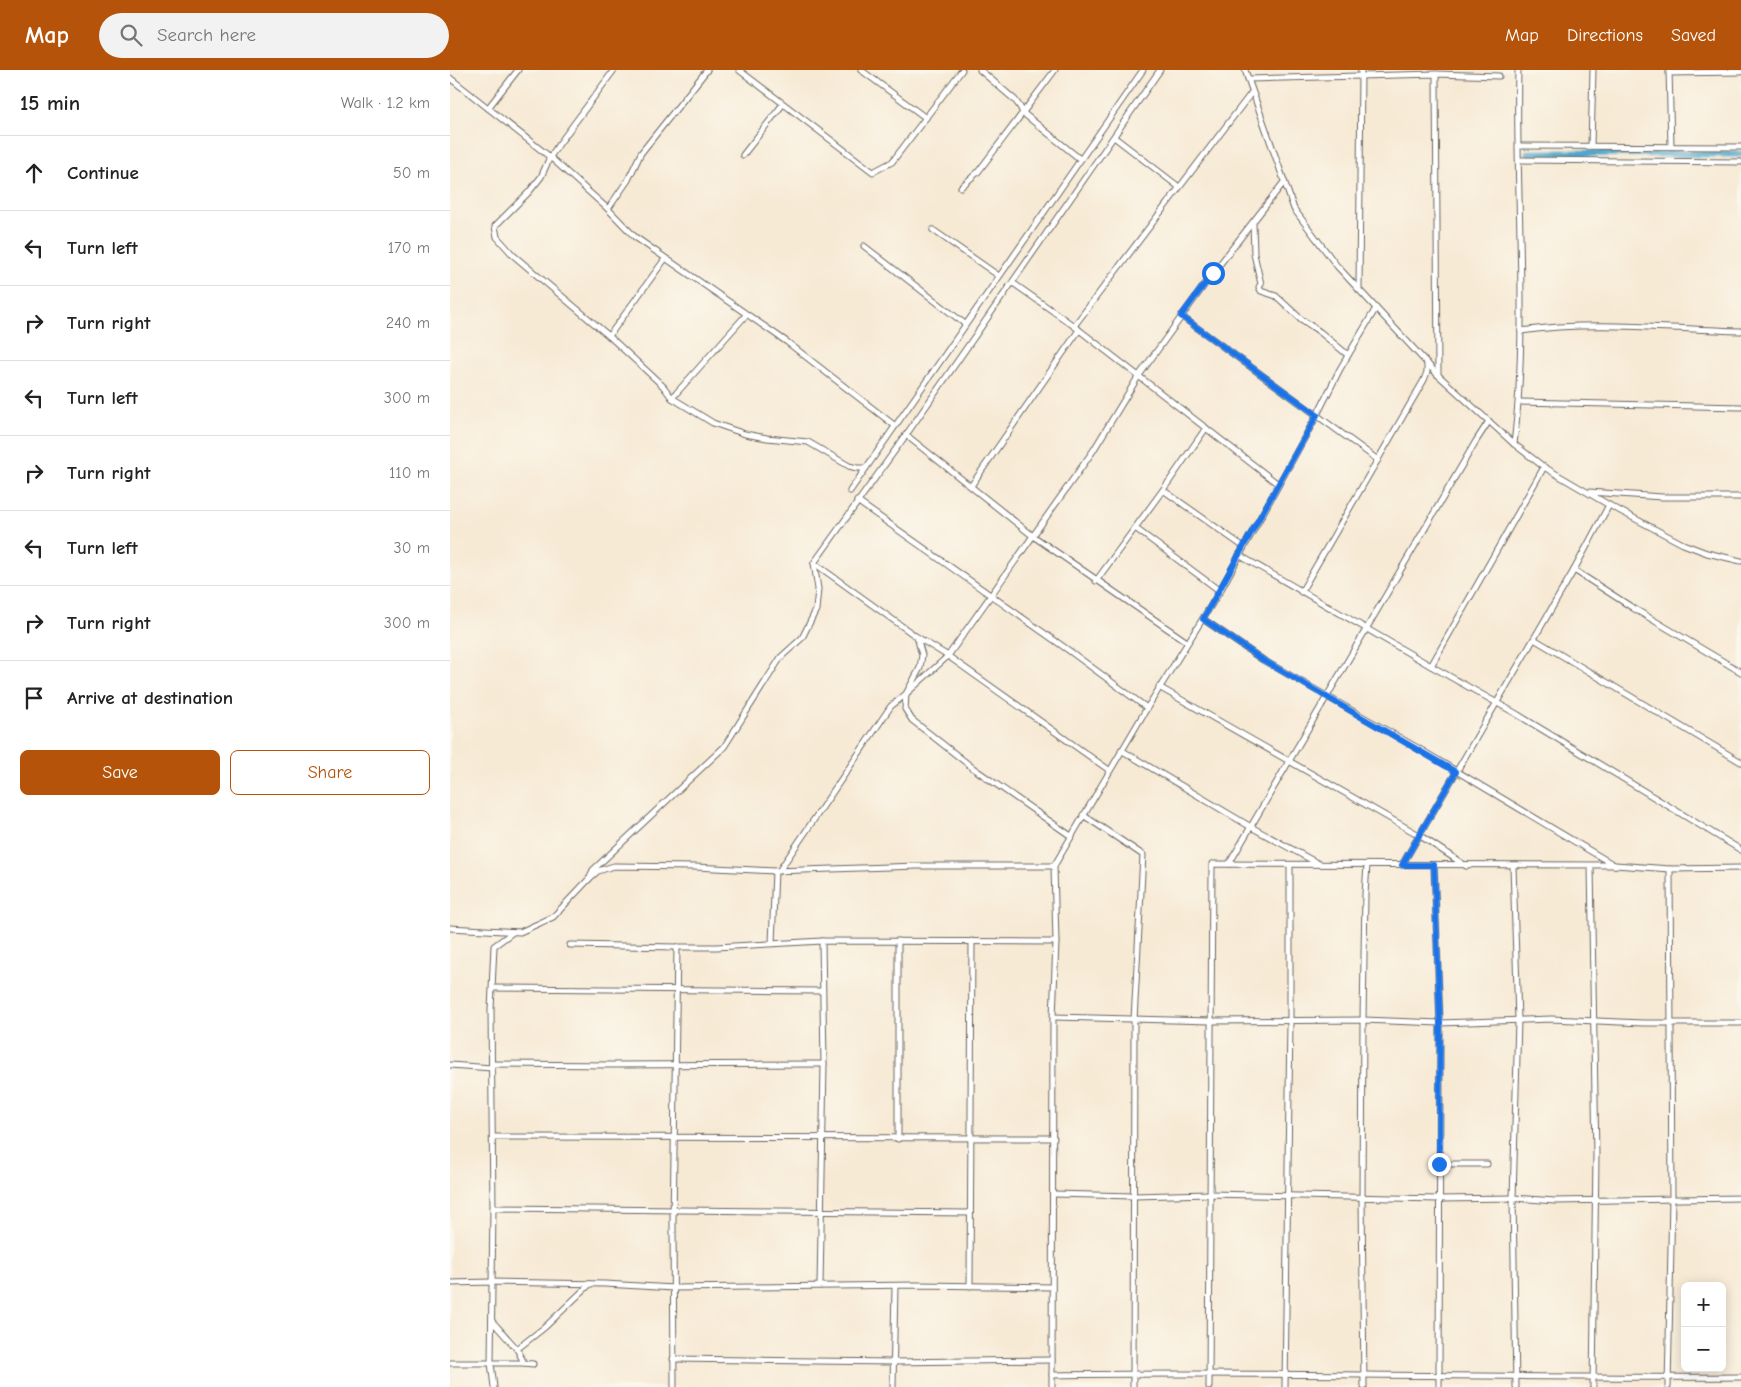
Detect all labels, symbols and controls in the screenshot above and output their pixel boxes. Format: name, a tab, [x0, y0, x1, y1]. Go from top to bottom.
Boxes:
search box	[99, 13, 449, 58]
text: Map	[25, 21, 69, 49]
icon: search	[117, 21, 145, 49]
text: Search here	[157, 24, 256, 46]
text: Map	[1505, 25, 1539, 46]
text: Directions	[1567, 25, 1643, 46]
text: Saved	[1671, 25, 1716, 46]
text: 15 min	[20, 91, 80, 115]
text: Walk · 1.2 km	[341, 94, 430, 112]
icon: ahead	[20, 159, 48, 187]
text: Continue	[67, 162, 139, 184]
text: 50 m	[393, 164, 430, 182]
icon: left	[20, 234, 48, 262]
text: Turn left	[67, 237, 138, 259]
text: 170 m	[388, 239, 430, 257]
route start	[1202, 262, 1225, 285]
icon: right	[20, 309, 48, 337]
text: Turn right	[67, 312, 151, 334]
text: 240 m	[386, 314, 430, 332]
icon: left	[20, 384, 48, 412]
text: Turn left	[67, 387, 138, 409]
text: 300 m	[384, 389, 430, 407]
icon: right	[20, 459, 48, 487]
text: Turn right	[67, 462, 151, 484]
text: 110 m	[389, 464, 430, 482]
icon: left	[20, 534, 48, 562]
text: Turn left	[67, 537, 138, 559]
text: 30 m	[394, 539, 430, 557]
icon: right	[20, 609, 48, 637]
text: Turn right	[67, 612, 151, 634]
text: 300 m	[384, 614, 430, 632]
icon: arrive	[20, 684, 48, 712]
text: Arrive at destination	[67, 687, 233, 709]
button: Save	[20, 750, 220, 795]
button: Share	[230, 750, 430, 795]
route end	[1428, 1153, 1451, 1176]
map controls	[1681, 1282, 1726, 1372]
button: +	[1681, 1282, 1726, 1327]
button: −	[1681, 1327, 1726, 1372]

